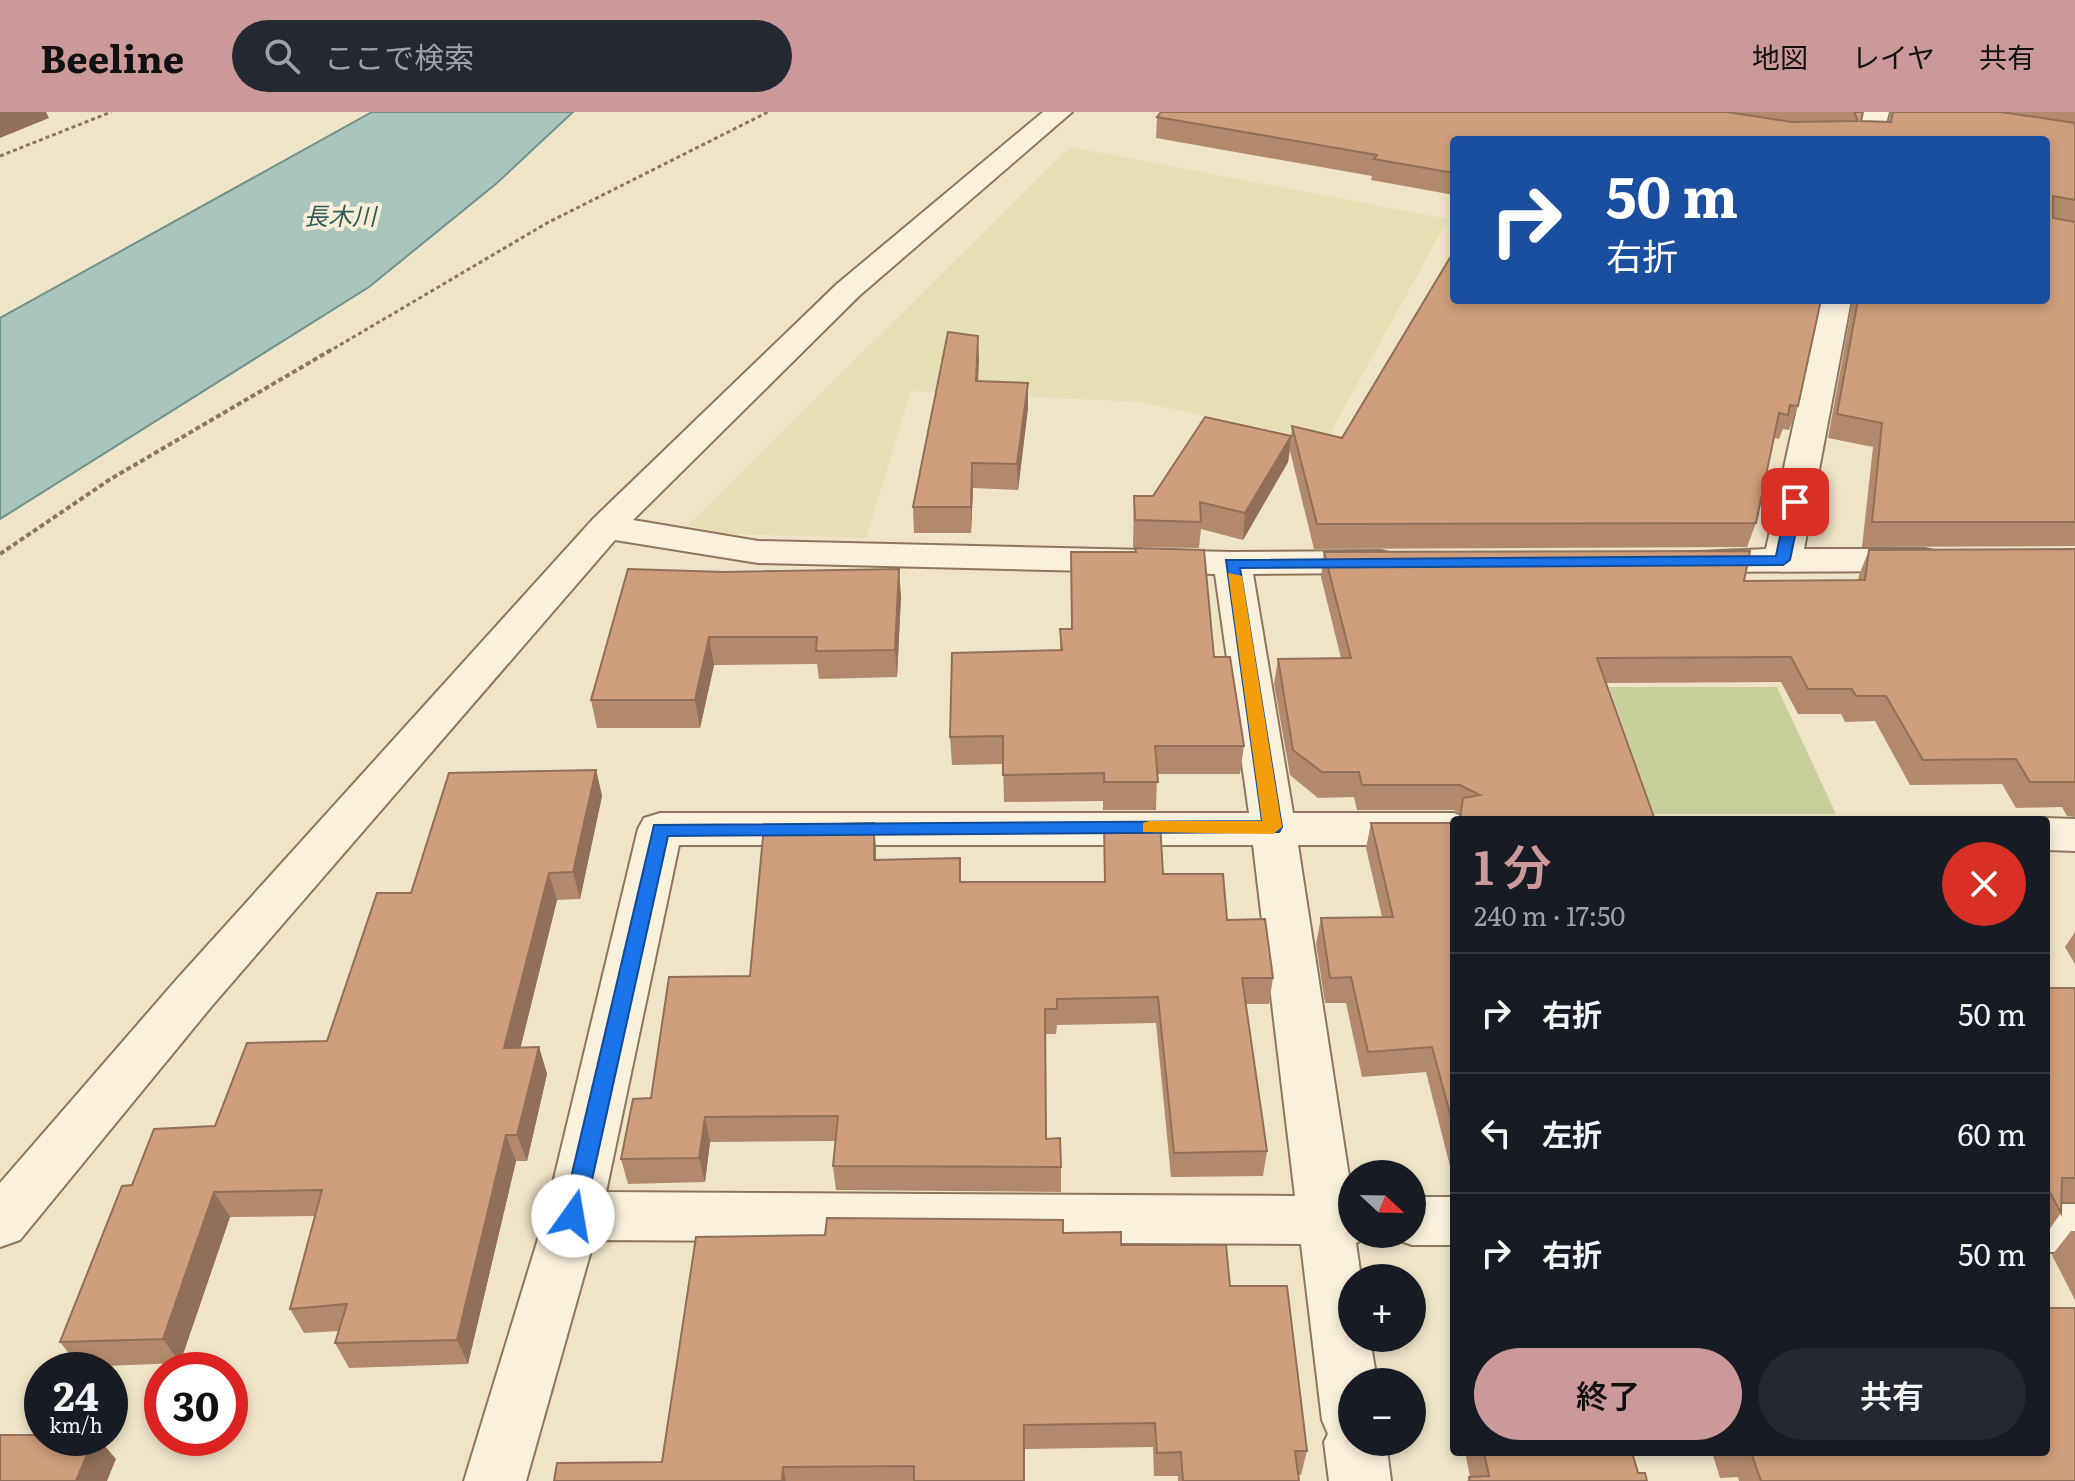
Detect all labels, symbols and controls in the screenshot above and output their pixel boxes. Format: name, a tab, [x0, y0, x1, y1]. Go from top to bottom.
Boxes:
search box	[232, 20, 792, 92]
text: Beeline	[40, 28, 184, 85]
icon: search	[260, 34, 304, 78]
text: ここで検索	[324, 34, 474, 78]
text: 地図	[1752, 35, 1808, 77]
text: レイヤ	[1852, 35, 1935, 77]
text: 共有	[1979, 35, 2035, 77]
text: 50 m	[1606, 152, 1738, 235]
icon: right	[1474, 168, 1578, 272]
water label: 長木川	[304, 197, 379, 232]
text: 右折	[1606, 228, 1678, 281]
pin	[1761, 468, 1829, 536]
icon: arrive	[1773, 480, 1817, 524]
text: 1 分	[1474, 829, 1551, 900]
button: close	[1942, 842, 2026, 926]
text: 240 m · 17:50	[1474, 895, 1625, 934]
icon: right	[1474, 991, 1518, 1035]
text: 右折	[1542, 991, 1602, 1035]
text: 50 m	[1958, 991, 2026, 1035]
icon: left	[1474, 1111, 1518, 1155]
text: 左折	[1542, 1111, 1602, 1155]
text: 60 m	[1957, 1111, 2026, 1155]
north arrow	[1338, 1160, 1426, 1248]
map controls	[1338, 1160, 1426, 1456]
position arrow	[531, 1174, 615, 1258]
icon: right	[1474, 1231, 1518, 1275]
text: 右折	[1542, 1231, 1602, 1275]
text: 50 m	[1958, 1231, 2026, 1275]
button: +	[1338, 1264, 1426, 1352]
button: 終了	[1474, 1348, 1742, 1440]
button: 共有	[1758, 1348, 2026, 1440]
speed limit sign: 30	[144, 1352, 248, 1456]
text: 24	[53, 1364, 99, 1423]
button: −	[1338, 1368, 1426, 1456]
text: km/h	[49, 1409, 103, 1439]

